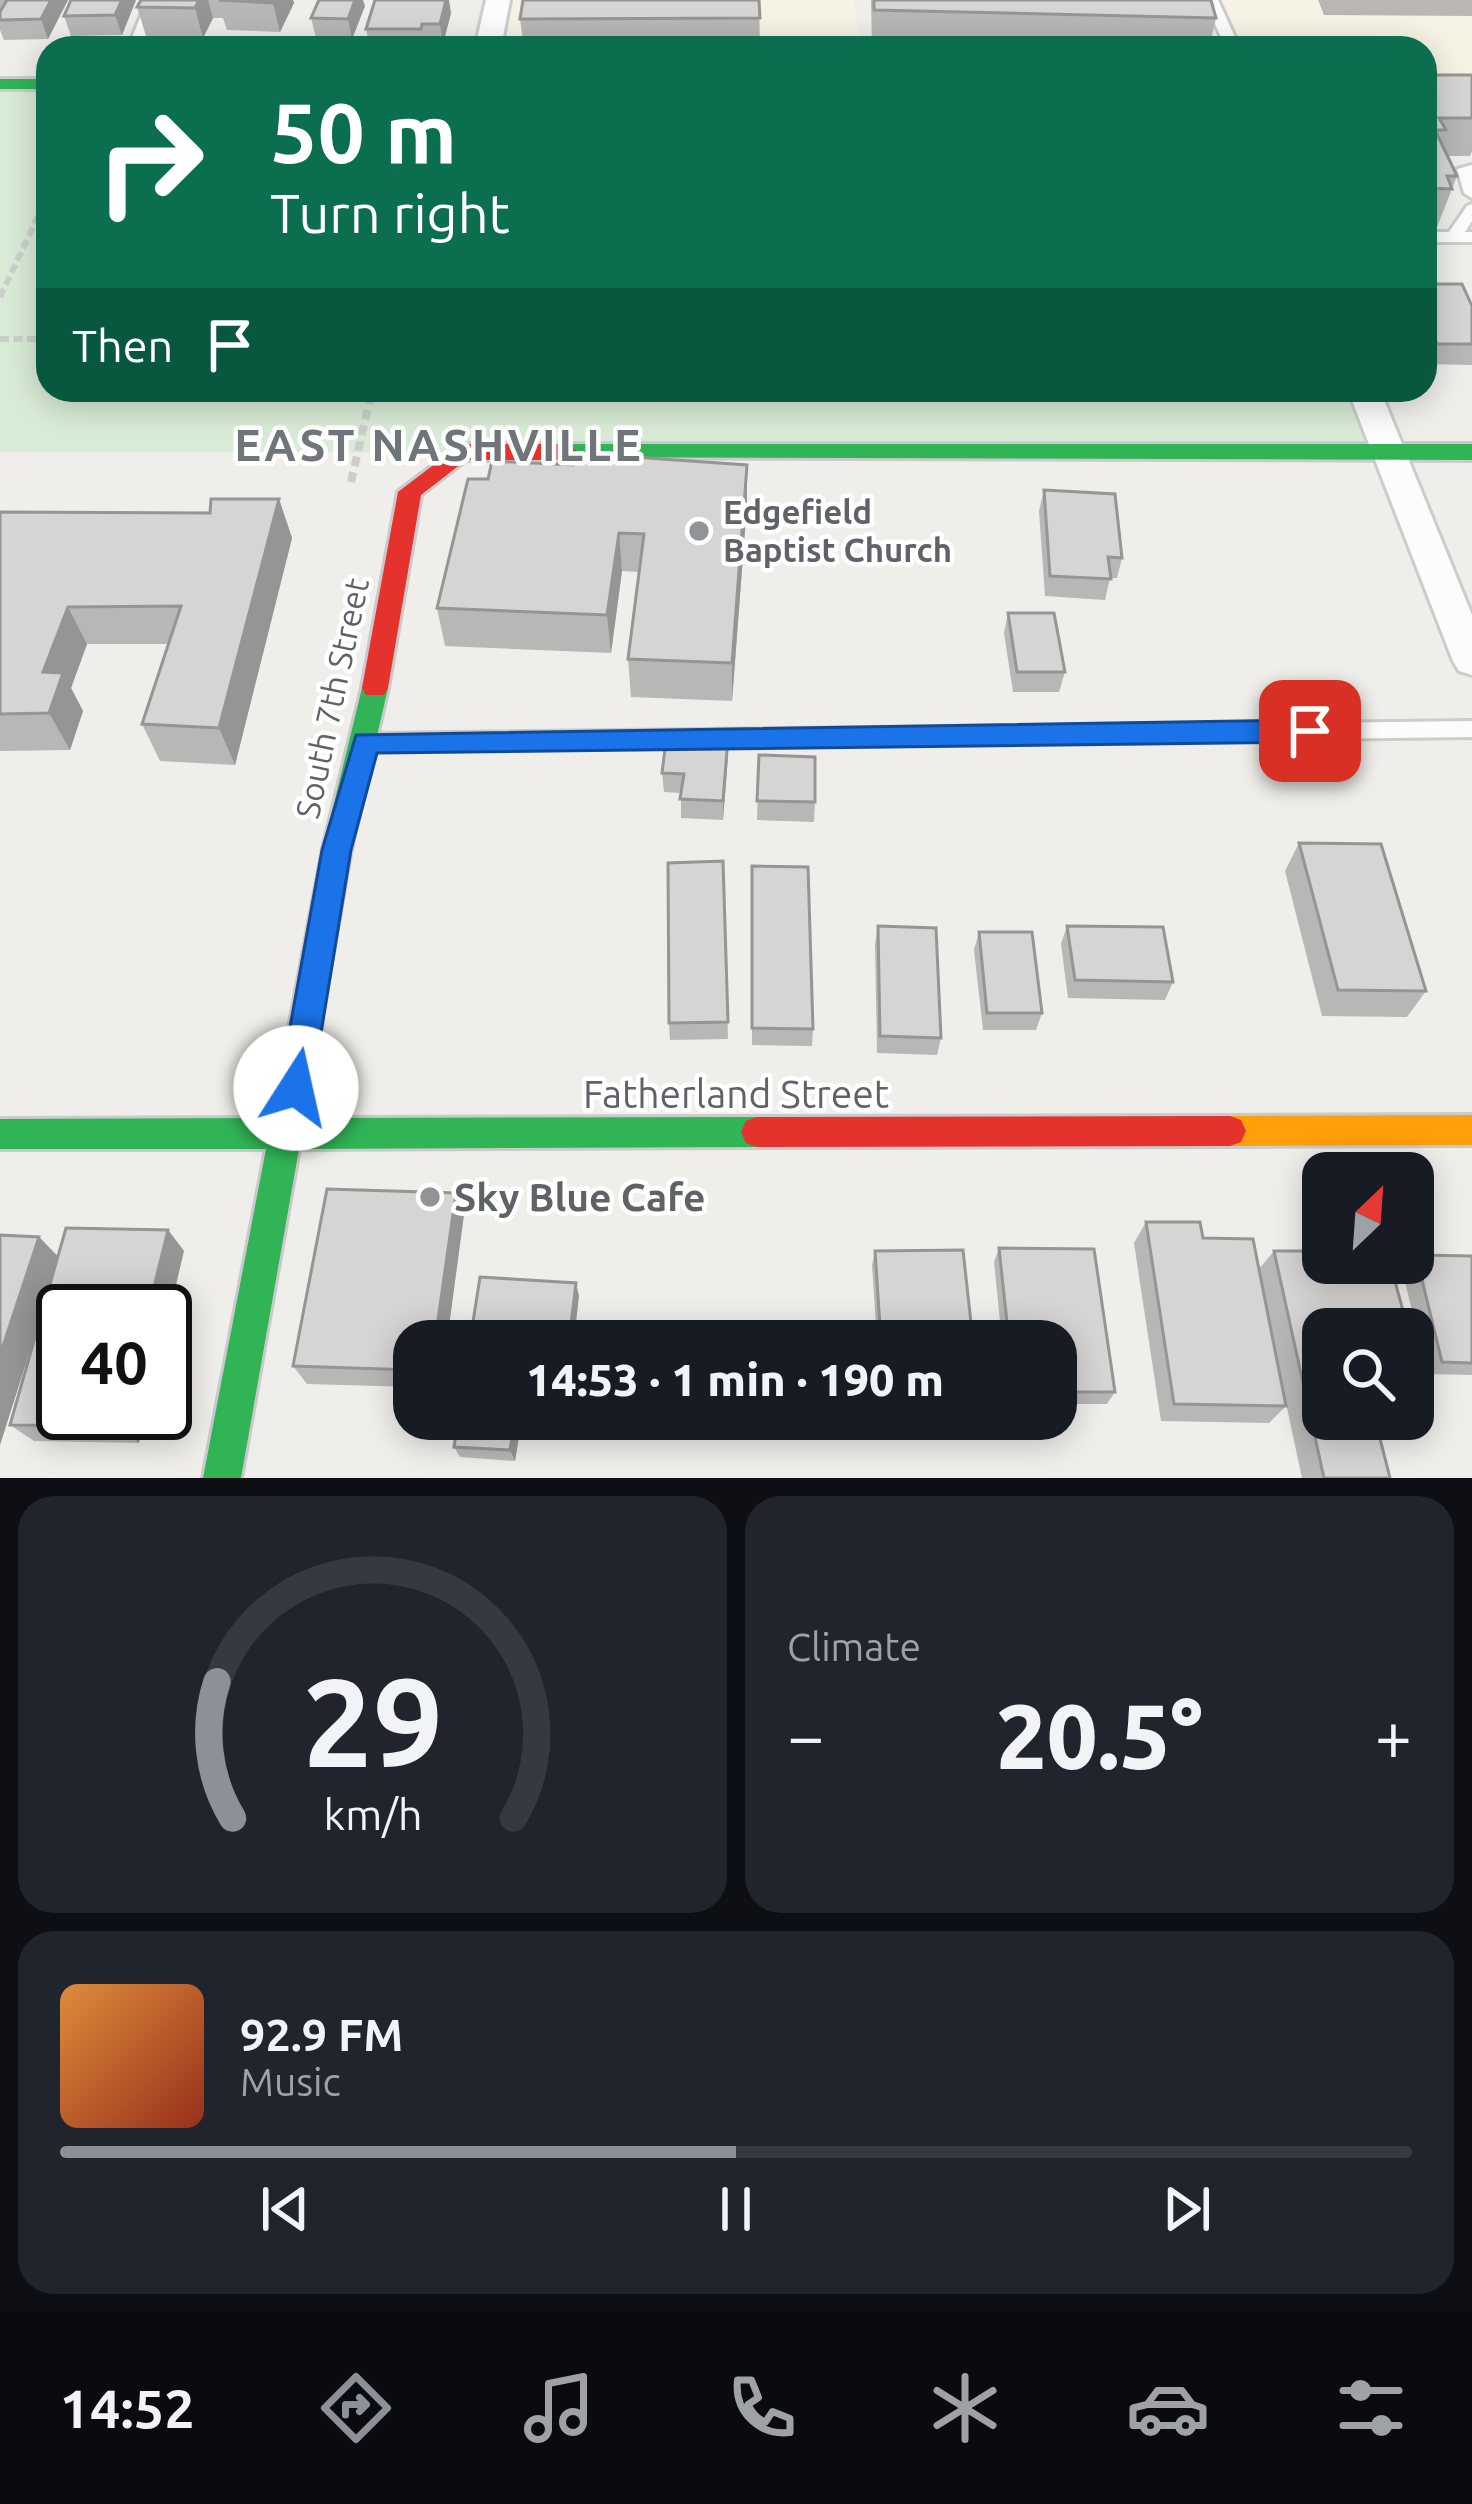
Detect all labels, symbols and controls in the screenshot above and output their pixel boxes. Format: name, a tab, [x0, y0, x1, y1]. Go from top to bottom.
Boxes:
icon: right	[72, 84, 228, 240]
text: 50 m	[270, 85, 457, 179]
text: Turn right	[270, 183, 510, 243]
icon: arrive	[197, 312, 263, 378]
text: Then	[72, 320, 173, 371]
district label: EAST NASHVILLE	[234, 419, 644, 470]
place label: Edgefield Baptist Church	[723, 493, 952, 568]
marker: Edgefield Baptist Church	[686, 518, 712, 544]
street label: South 7th Street	[288, 574, 375, 822]
pin	[1259, 680, 1361, 782]
icon: arrive	[1277, 698, 1343, 764]
position arrow	[233, 1025, 359, 1151]
street label: Fatherland Street	[583, 1072, 889, 1115]
north arrow	[1302, 1152, 1434, 1284]
map controls	[1302, 1152, 1434, 1440]
place label: Sky Blue Cafe	[454, 1175, 705, 1218]
marker: Sky Blue Cafe	[417, 1184, 443, 1210]
speed limit sign: 40	[36, 1284, 192, 1440]
button: search	[1302, 1308, 1434, 1440]
text: 14:53 · 1 min · 190 m	[526, 1354, 944, 1405]
text: Climate	[787, 1625, 921, 1668]
text: 29	[302, 1651, 443, 1791]
text: 20.5°	[996, 1685, 1203, 1786]
text: −	[787, 1698, 824, 1772]
text: +	[1375, 1698, 1412, 1772]
text: km/h	[323, 1789, 422, 1837]
text: 92.9 FM	[240, 2009, 403, 2060]
text: Music	[240, 2060, 341, 2103]
icon: previous	[252, 2176, 318, 2242]
icon: pause	[703, 2176, 769, 2242]
icon: next	[1154, 2176, 1220, 2242]
icon: directions	[314, 2366, 398, 2450]
icon: music	[517, 2366, 601, 2450]
icon: phone	[720, 2366, 804, 2450]
icon: climate	[923, 2366, 1007, 2450]
icon: car	[1126, 2366, 1210, 2450]
icon: filters	[1329, 2366, 1413, 2450]
text: 14:52	[59, 2378, 195, 2438]

